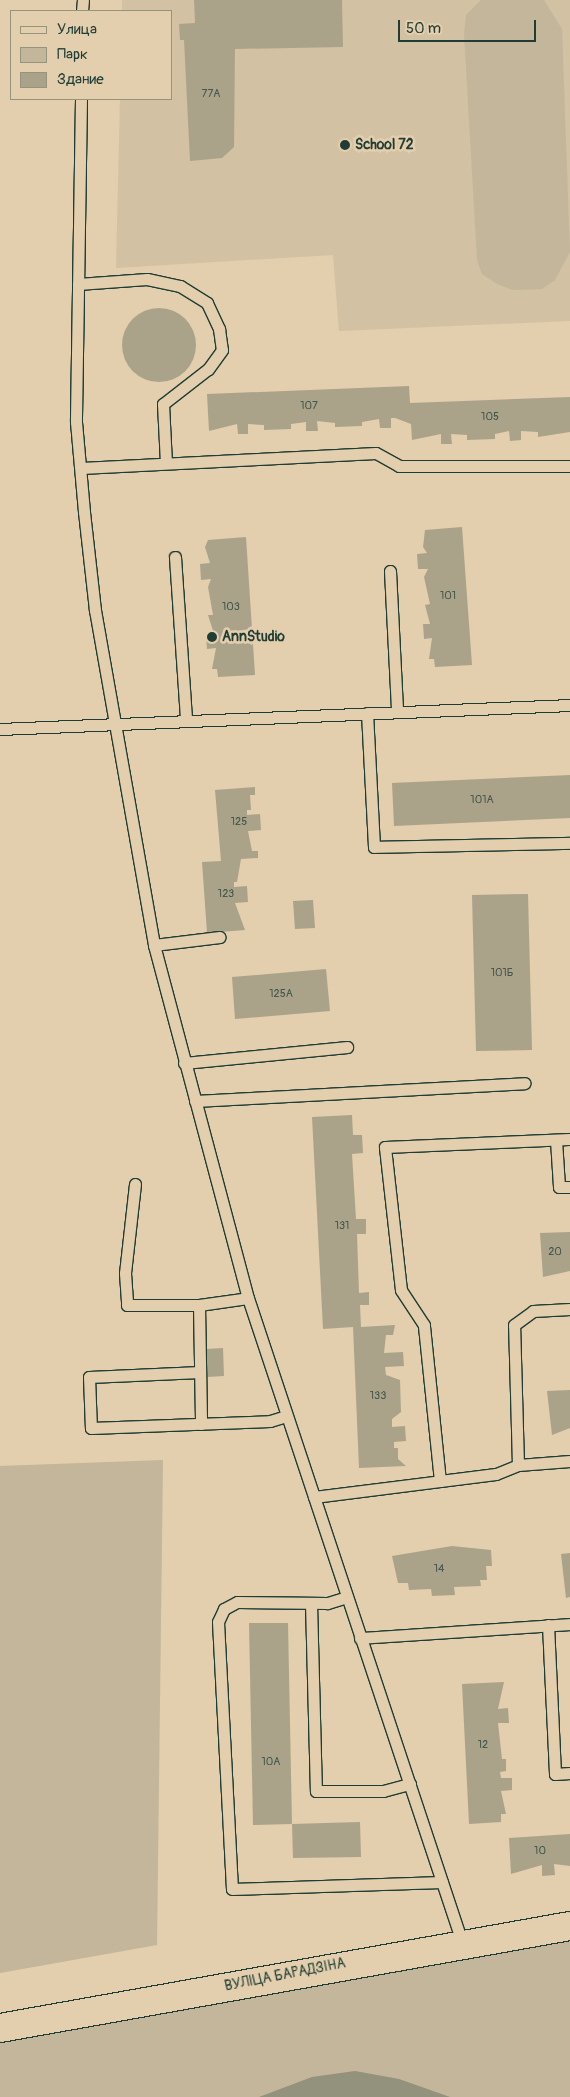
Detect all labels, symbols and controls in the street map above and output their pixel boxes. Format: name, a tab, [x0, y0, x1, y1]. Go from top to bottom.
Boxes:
legend	[10, 10, 172, 100]
scale bar	[400, 10, 538, 42]
text: 50 m	[406, 19, 441, 38]
text: Улица	[57, 20, 97, 39]
text: Парк	[57, 45, 88, 64]
text: Здание	[57, 70, 104, 89]
house number: 77А	[202, 87, 220, 101]
place label: School 72	[355, 137, 413, 153]
marker: School 72	[339, 139, 351, 151]
house number: 107	[300, 399, 318, 413]
house number: 105	[481, 410, 499, 424]
house number: 101	[440, 589, 456, 603]
house number: 103	[222, 600, 240, 614]
place label: AnnStudio	[222, 629, 285, 645]
marker: AnnStudio	[206, 631, 218, 643]
house number: 101А	[470, 793, 494, 807]
house number: 125	[231, 815, 247, 829]
house number: 123	[218, 887, 234, 901]
house number: 101Б	[491, 966, 513, 980]
house number: 125А	[269, 987, 293, 1001]
house number: 131	[335, 1219, 349, 1233]
house number: 20	[548, 1245, 562, 1259]
house number: 133	[370, 1389, 386, 1403]
house number: 14	[434, 1562, 444, 1576]
house number: 12	[478, 1738, 488, 1752]
house number: 10А	[262, 1755, 280, 1769]
house number: 10	[534, 1844, 546, 1858]
street label: ВУЛІЦА БАРАДЗІНА	[223, 1955, 347, 1995]

